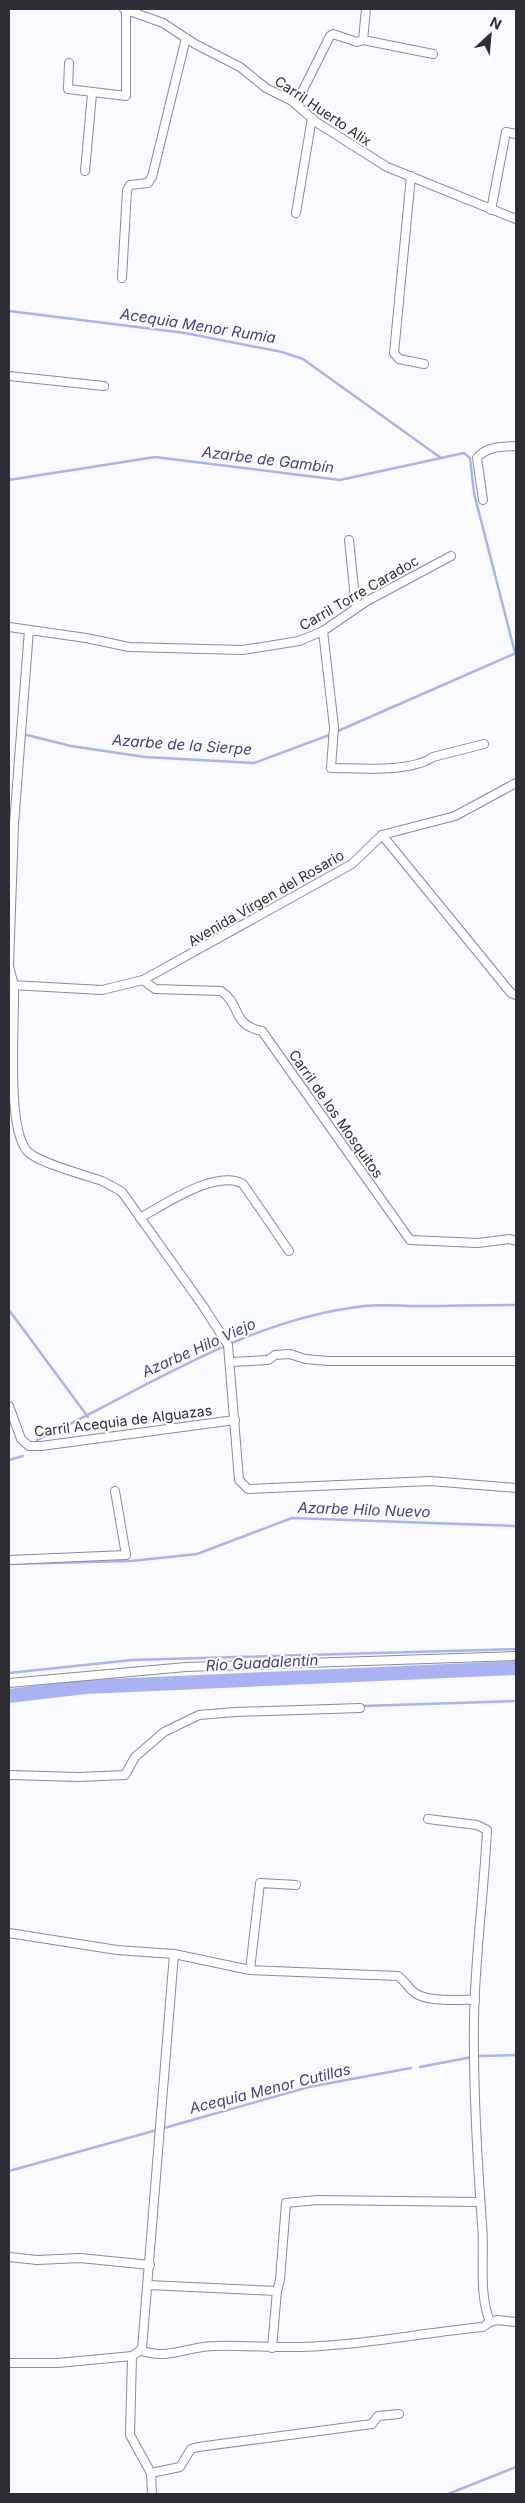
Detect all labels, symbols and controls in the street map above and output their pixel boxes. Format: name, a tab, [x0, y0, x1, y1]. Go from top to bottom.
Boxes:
north arrow	[465, 10, 515, 60]
text: N	[487, 13, 504, 33]
street label: Carril Huerto Alix	[272, 72, 375, 149]
water label: Acequia Menor Rumia	[118, 304, 277, 347]
water label: Azarbe de Gambín	[200, 442, 335, 477]
street label: Carril Torre Caradoc	[296, 551, 421, 634]
water label: Azarbe de la Sierpe	[110, 730, 253, 759]
street label: Avenida Virgen del Rosario	[185, 846, 347, 949]
street label: Carril de los Mosquitos	[286, 1046, 387, 1181]
water label: Azarbe Hilo Viejo	[138, 1314, 259, 1382]
street label: Carril Acequia de Alguazas	[33, 1401, 213, 1440]
water label: Azarbe Hilo Nuevo	[296, 1498, 431, 1521]
water label: Río Guadalentín	[205, 1650, 319, 1675]
water label: Acequia Menor Cutillas	[186, 2059, 353, 2118]

